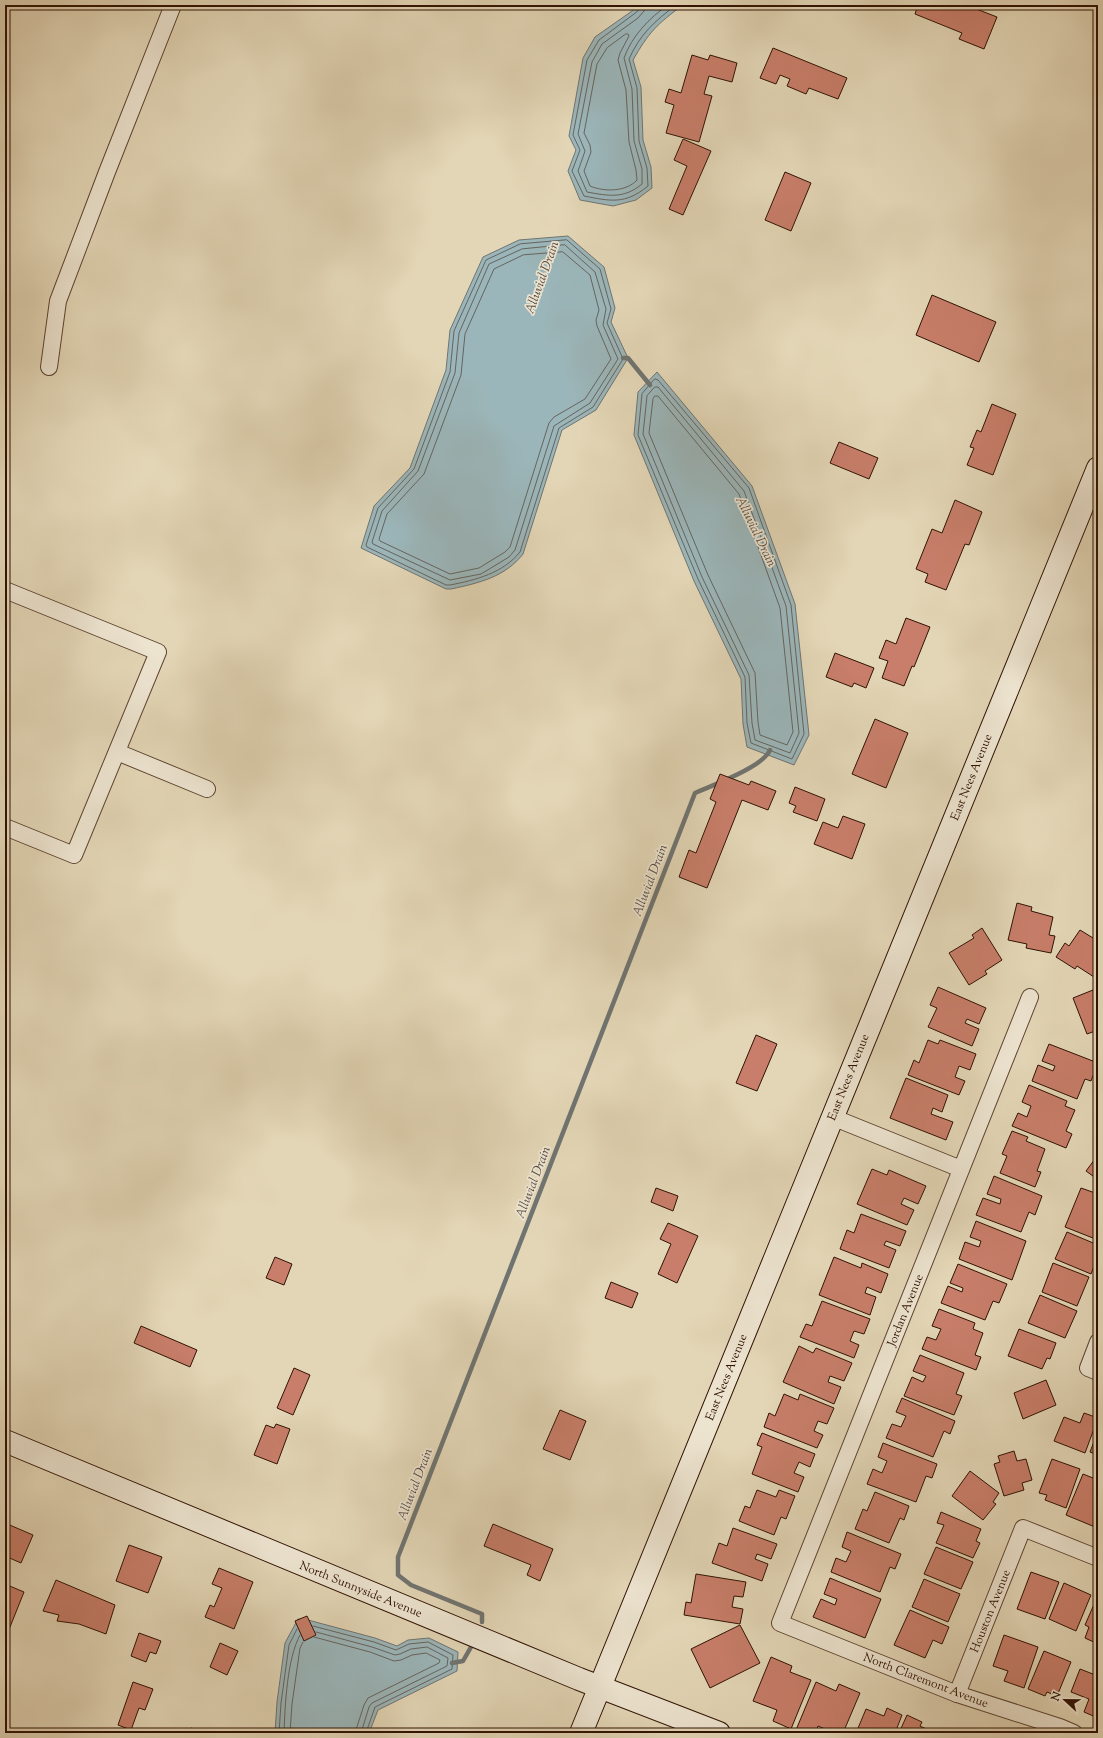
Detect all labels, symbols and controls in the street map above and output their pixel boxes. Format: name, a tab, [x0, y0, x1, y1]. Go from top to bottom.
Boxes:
water label: Alluvial Drain	[521, 239, 564, 316]
water label: Alluvial Drain	[730, 494, 780, 570]
street label: East Nees Avenue	[946, 731, 998, 823]
water label: Alluvial Drain	[629, 842, 673, 919]
street label: East Nees Avenue	[823, 1031, 875, 1123]
water label: Alluvial Drain	[512, 1144, 556, 1221]
street label: Jordan Avenue	[883, 1271, 929, 1350]
street label: East Nees Avenue	[701, 1331, 753, 1423]
water label: Alluvial Drain	[394, 1446, 438, 1523]
street label: North Sunnyside Avenue	[297, 1557, 425, 1623]
street label: Houston Avenue	[966, 1567, 1016, 1656]
street label: North Claremont Avenue	[860, 1649, 991, 1713]
north arrow	[1045, 1680, 1085, 1720]
text: N	[1047, 1689, 1066, 1705]

